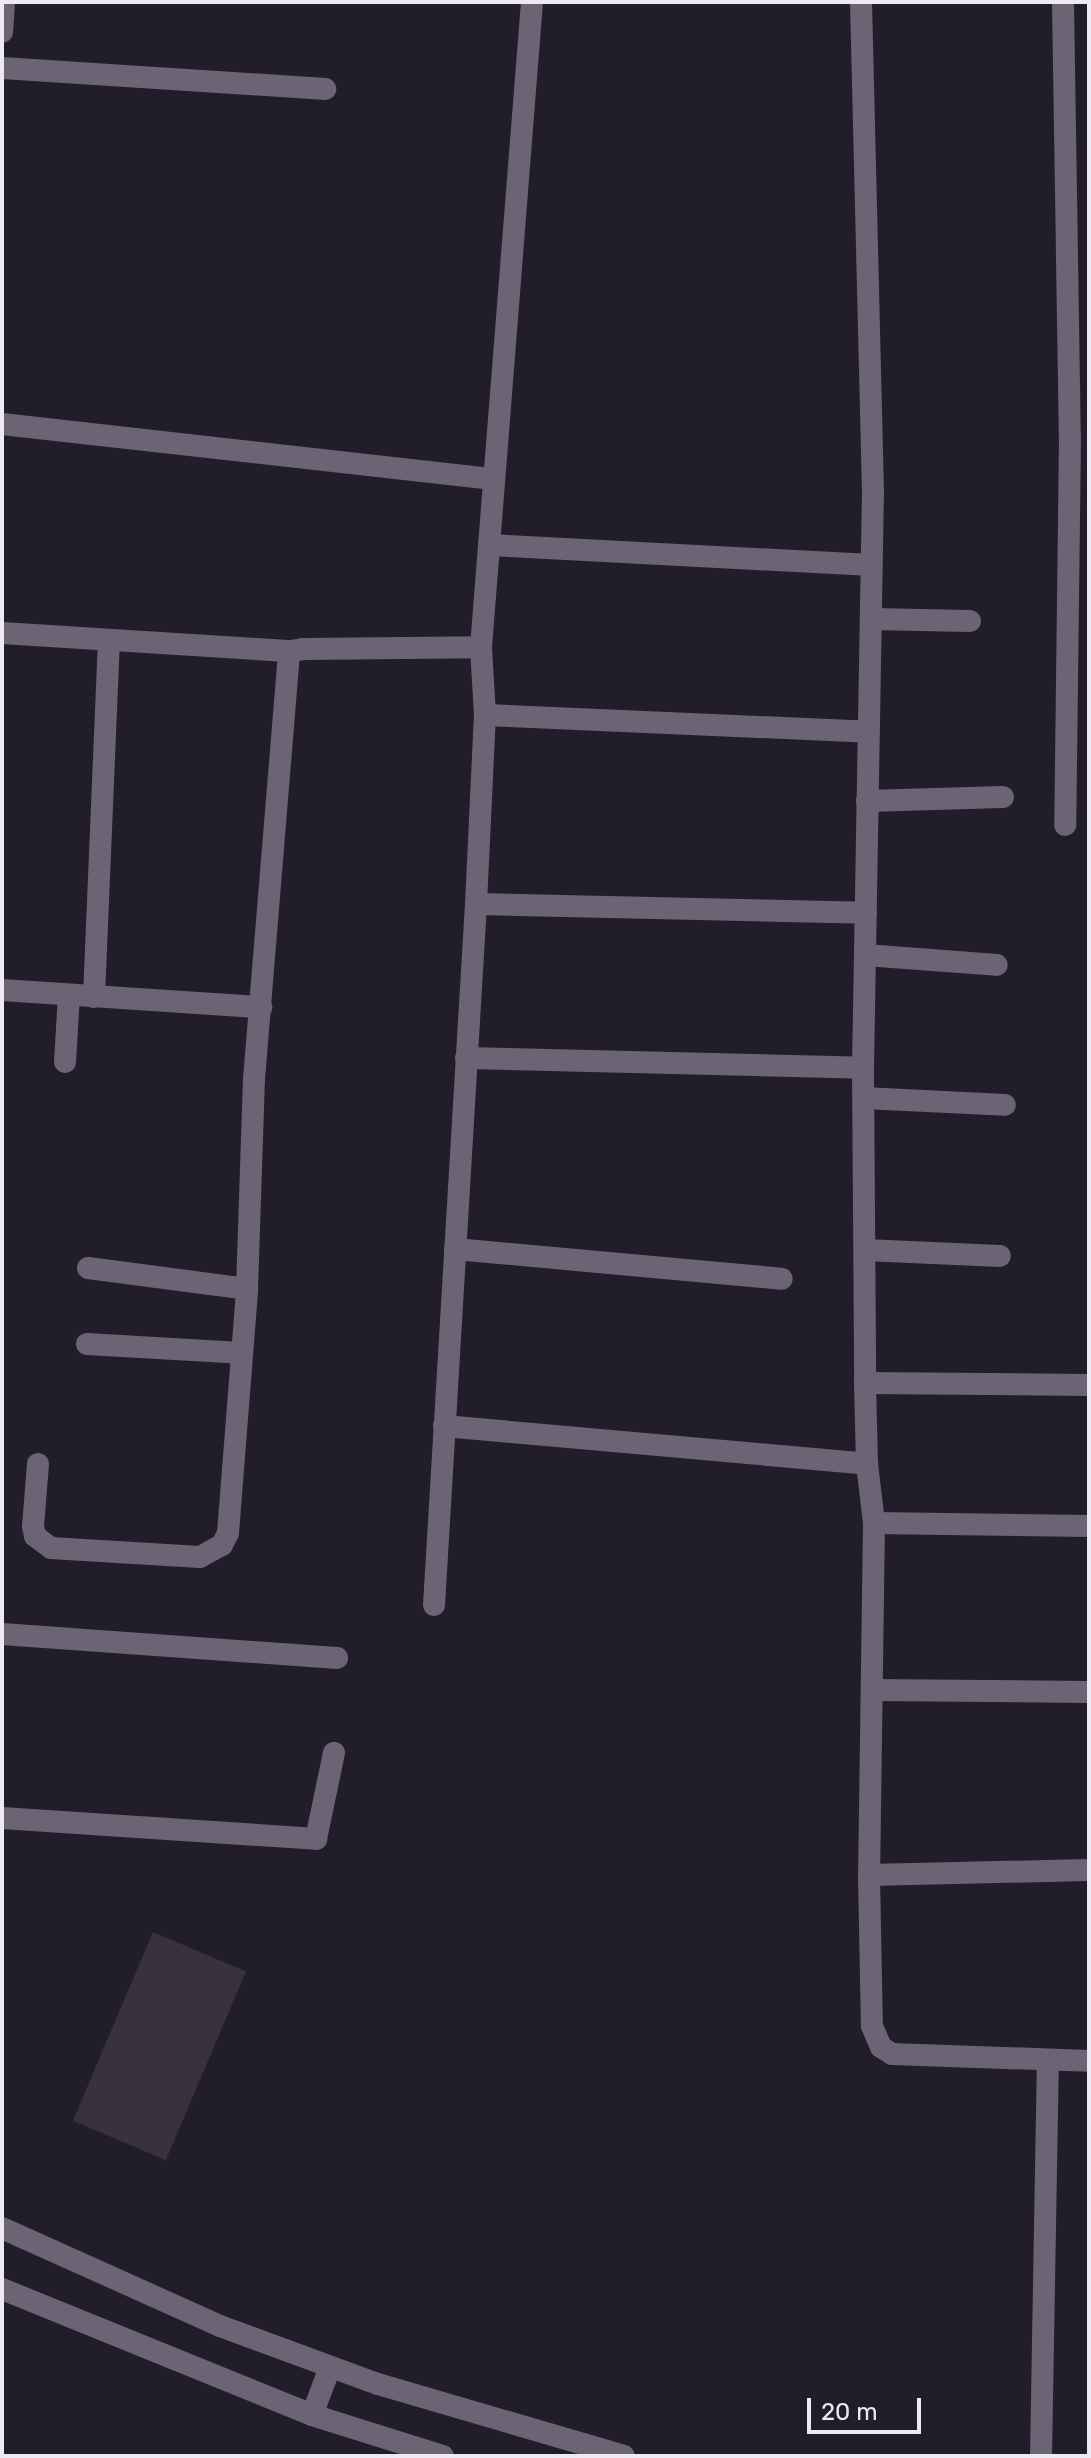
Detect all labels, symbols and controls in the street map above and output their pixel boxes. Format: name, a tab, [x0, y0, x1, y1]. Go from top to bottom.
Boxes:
scale bar	[811, 2382, 925, 2432]
text: 20 m	[821, 2398, 878, 2426]

